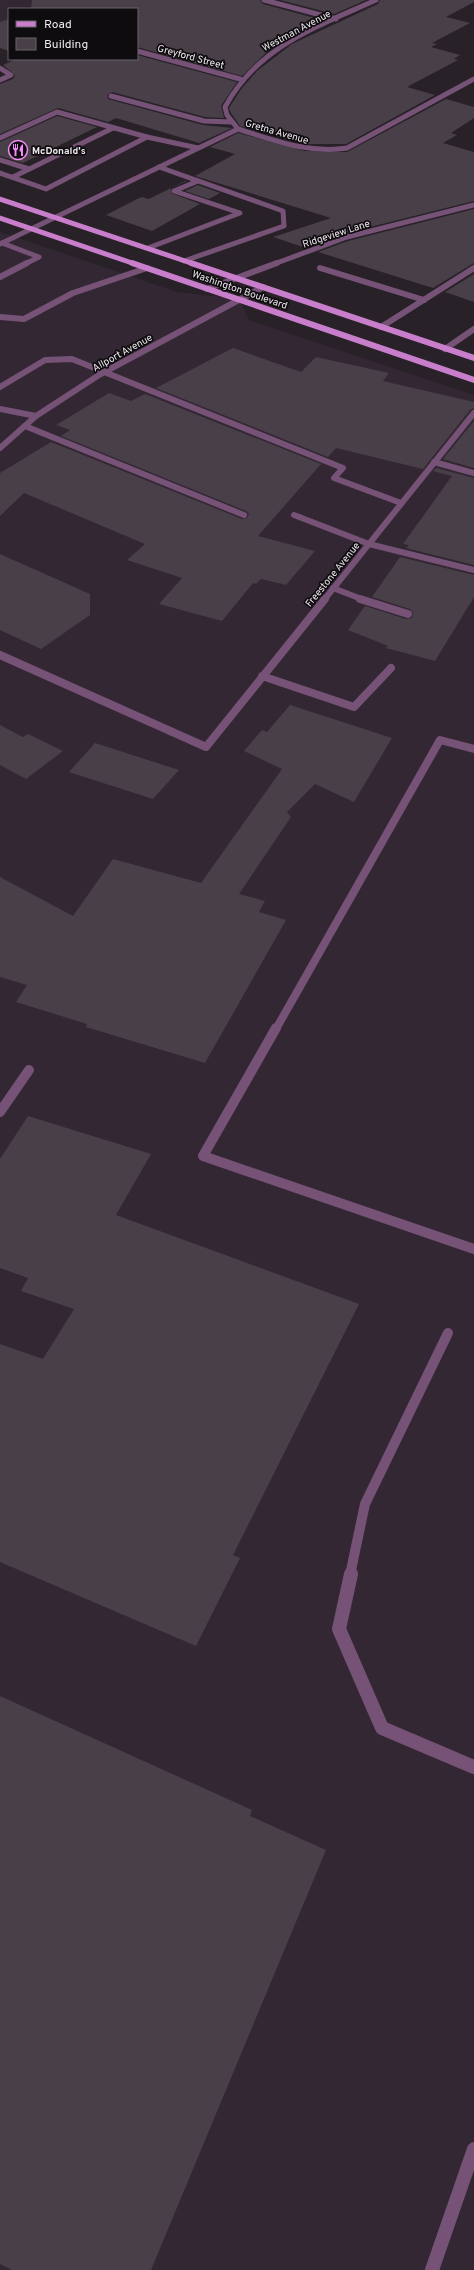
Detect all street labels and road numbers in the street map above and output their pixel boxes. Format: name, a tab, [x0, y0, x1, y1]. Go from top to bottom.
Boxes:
street label: Westman Avenue	[260, 8, 333, 55]
street label: Greyford Street	[156, 42, 226, 73]
street label: Gretna Avenue	[243, 117, 310, 148]
street label: Ridgeview Lane	[301, 217, 372, 251]
street label: Washington Boulevard	[190, 268, 289, 313]
street label: Allport Avenue	[90, 331, 155, 375]
street label: Freestone Avenue	[303, 540, 363, 610]

